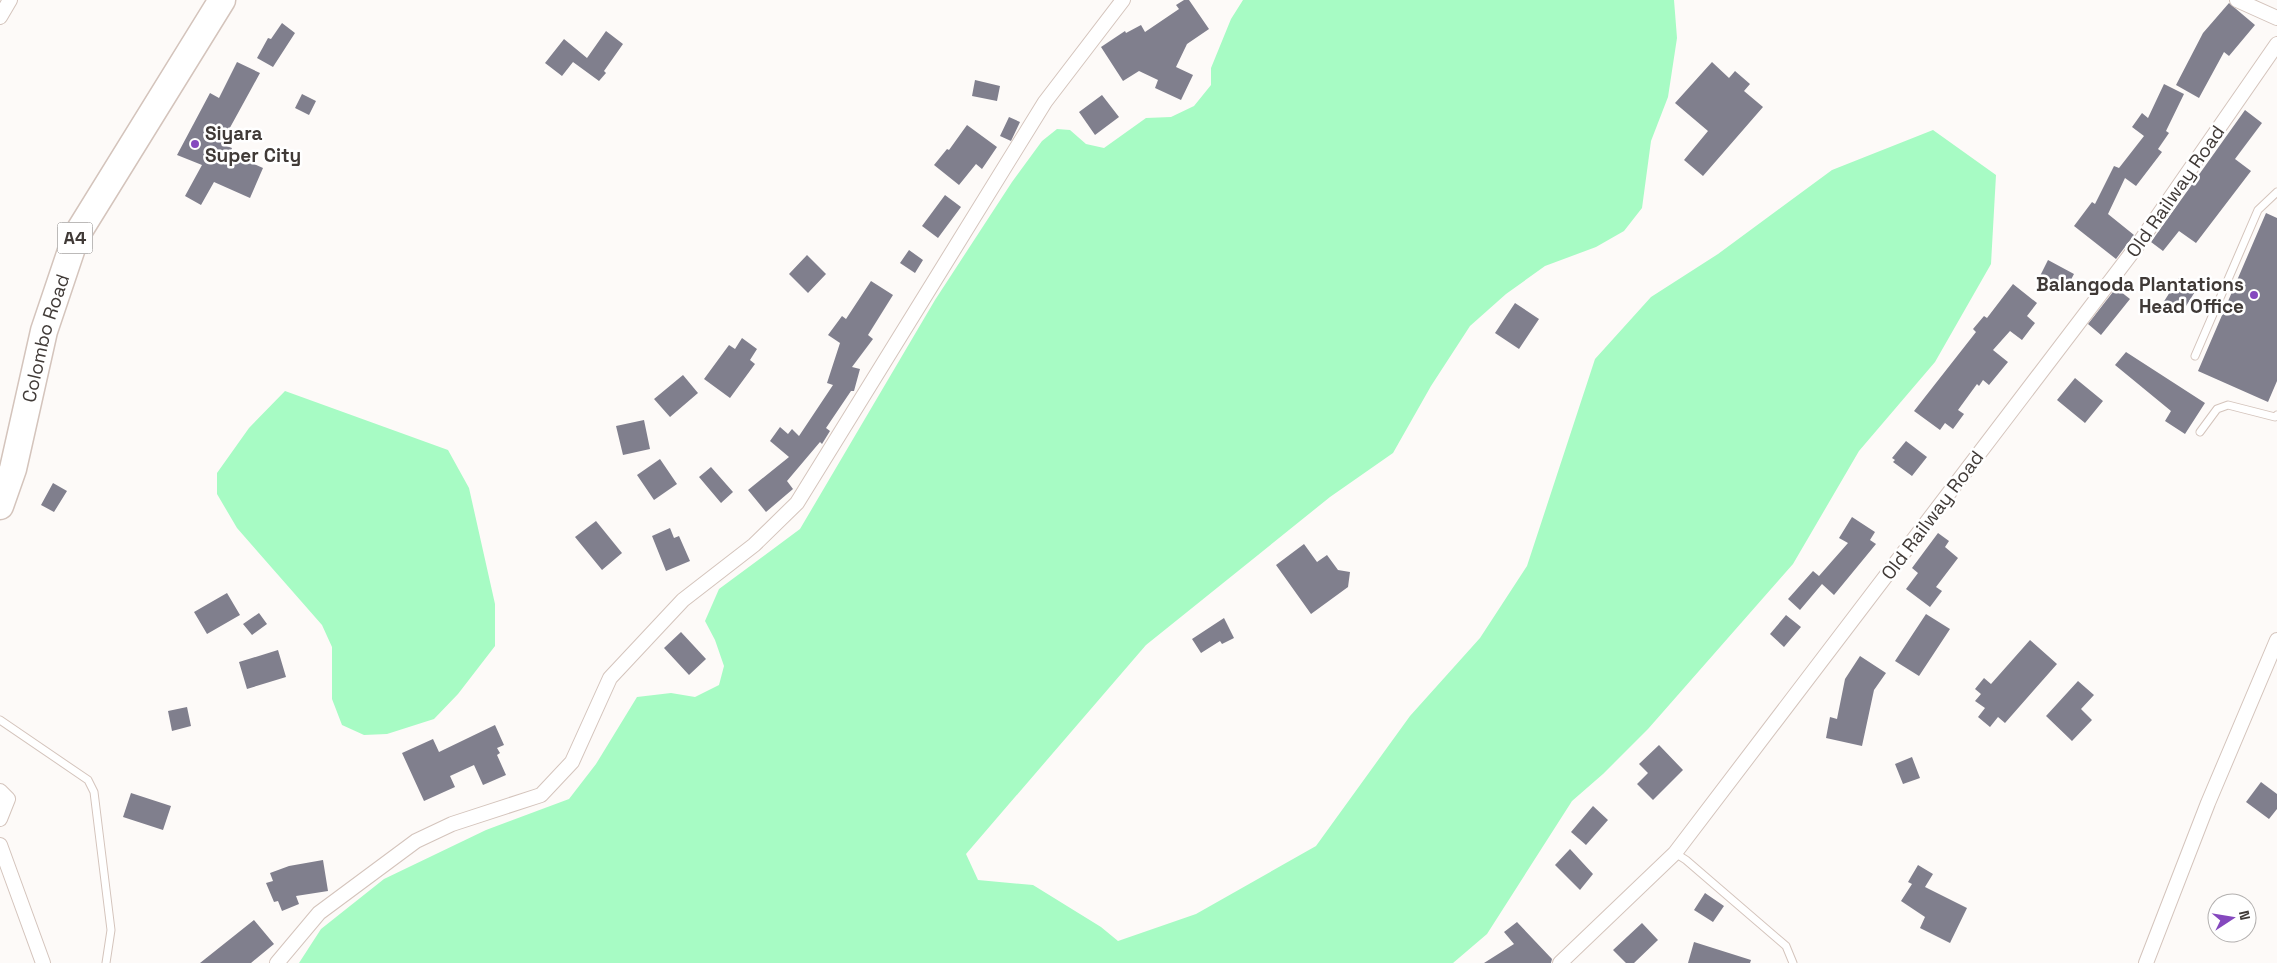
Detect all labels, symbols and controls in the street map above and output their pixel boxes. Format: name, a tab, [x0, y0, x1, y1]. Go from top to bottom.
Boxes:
street label: Old Railway Road	[2121, 120, 2230, 262]
place label: Siyara Super City	[205, 121, 301, 168]
marker: Siyara Super City	[189, 138, 201, 150]
road number: A4	[58, 222, 92, 254]
street label: Colombo Road	[16, 271, 75, 405]
place label: Balangoda Plantations Head Office	[2036, 272, 2244, 319]
marker: Balangoda Plantations Head Office	[2248, 289, 2260, 301]
street label: Old Railway Road	[1876, 446, 1989, 585]
north arrow	[2207, 893, 2257, 943]
text: N	[2235, 909, 2254, 922]

